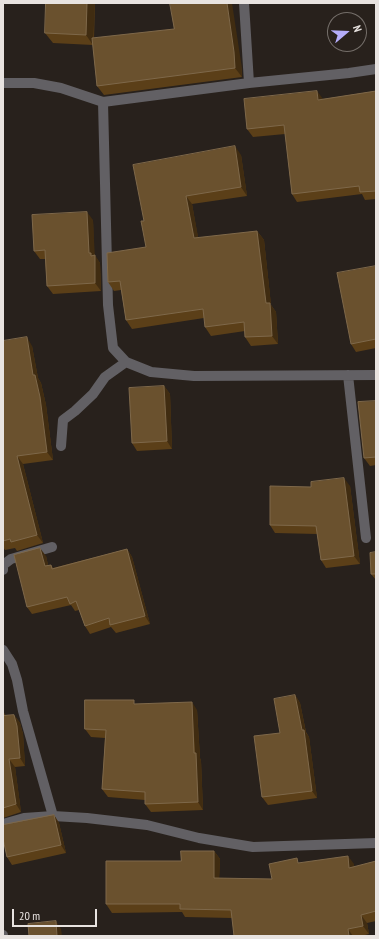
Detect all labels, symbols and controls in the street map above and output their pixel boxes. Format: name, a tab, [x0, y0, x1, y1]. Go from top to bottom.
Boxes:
north arrow	[327, 12, 367, 52]
text: N	[350, 23, 365, 34]
scale bar	[14, 901, 99, 927]
text: 20 m	[19, 908, 40, 923]

